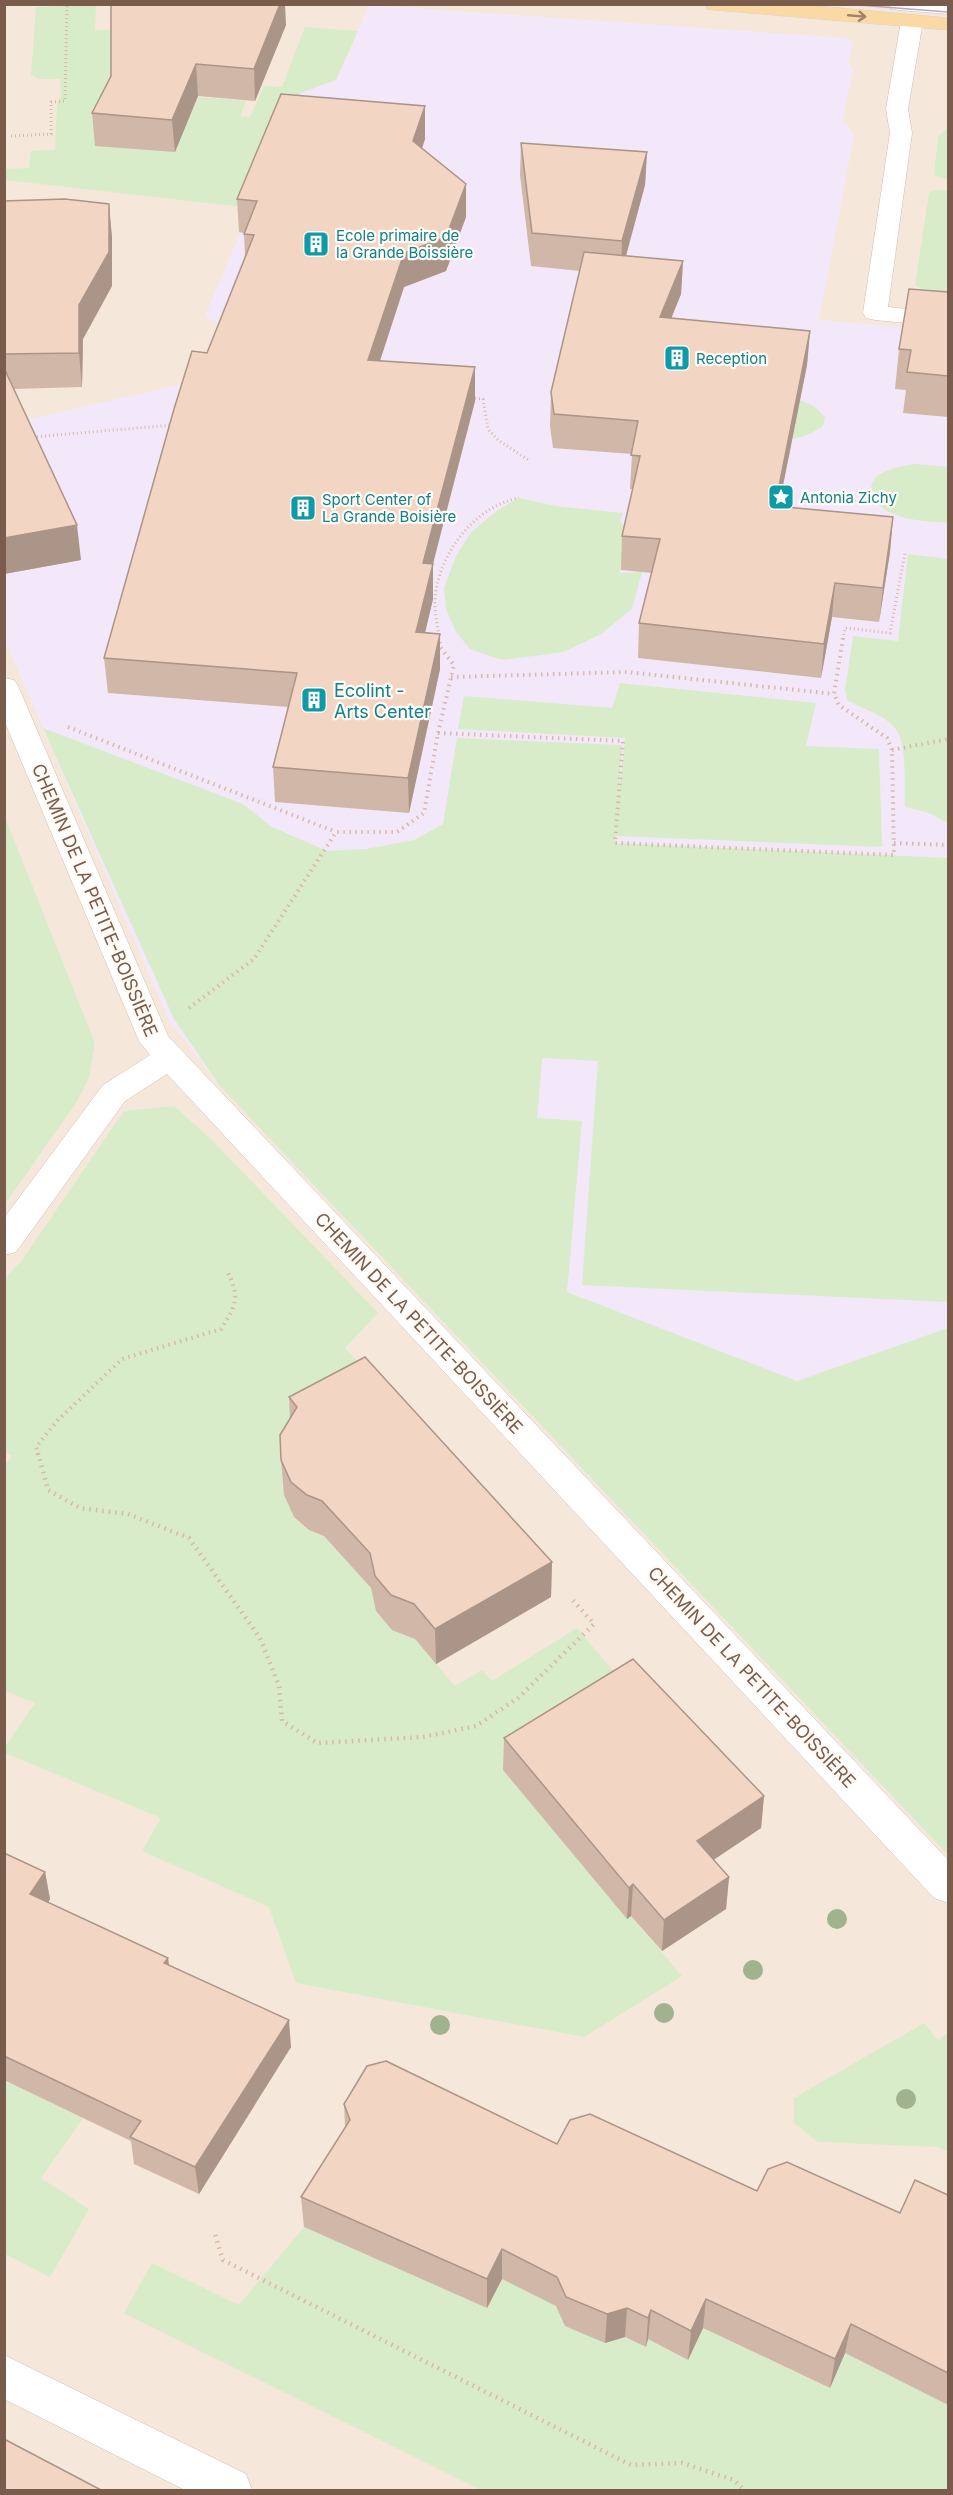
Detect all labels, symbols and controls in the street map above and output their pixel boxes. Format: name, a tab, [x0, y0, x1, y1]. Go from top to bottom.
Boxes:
one-way arrow	[847, 11, 867, 22]
place label: Ecole primaire de la Grande Boissière	[336, 226, 473, 262]
building icon: Ecole primaire de la Grande Boissière	[301, 229, 331, 259]
building icon: Reception	[662, 343, 692, 373]
place label: Reception	[696, 349, 767, 368]
place icon: Antonia Zichy	[766, 482, 796, 512]
place label: Antonia Zichy	[800, 488, 897, 507]
place label: Sport Center of La Grande Boisière	[322, 490, 456, 526]
building icon: Sport Center of La Grande Boisière	[288, 493, 318, 523]
place label: Ecolint - Arts Center	[334, 680, 431, 722]
building icon: Ecolint - Arts Center	[299, 685, 329, 715]
street label: CHEMIN DE LA PETITE-BOISSIÈRE	[28, 760, 163, 1040]
street label: CHEMIN DE LA PETITE-BOISSIÈRE	[311, 1207, 528, 1438]
street label: CHEMIN DE LA PETITE-BOISSIÈRE	[644, 1561, 861, 1792]

